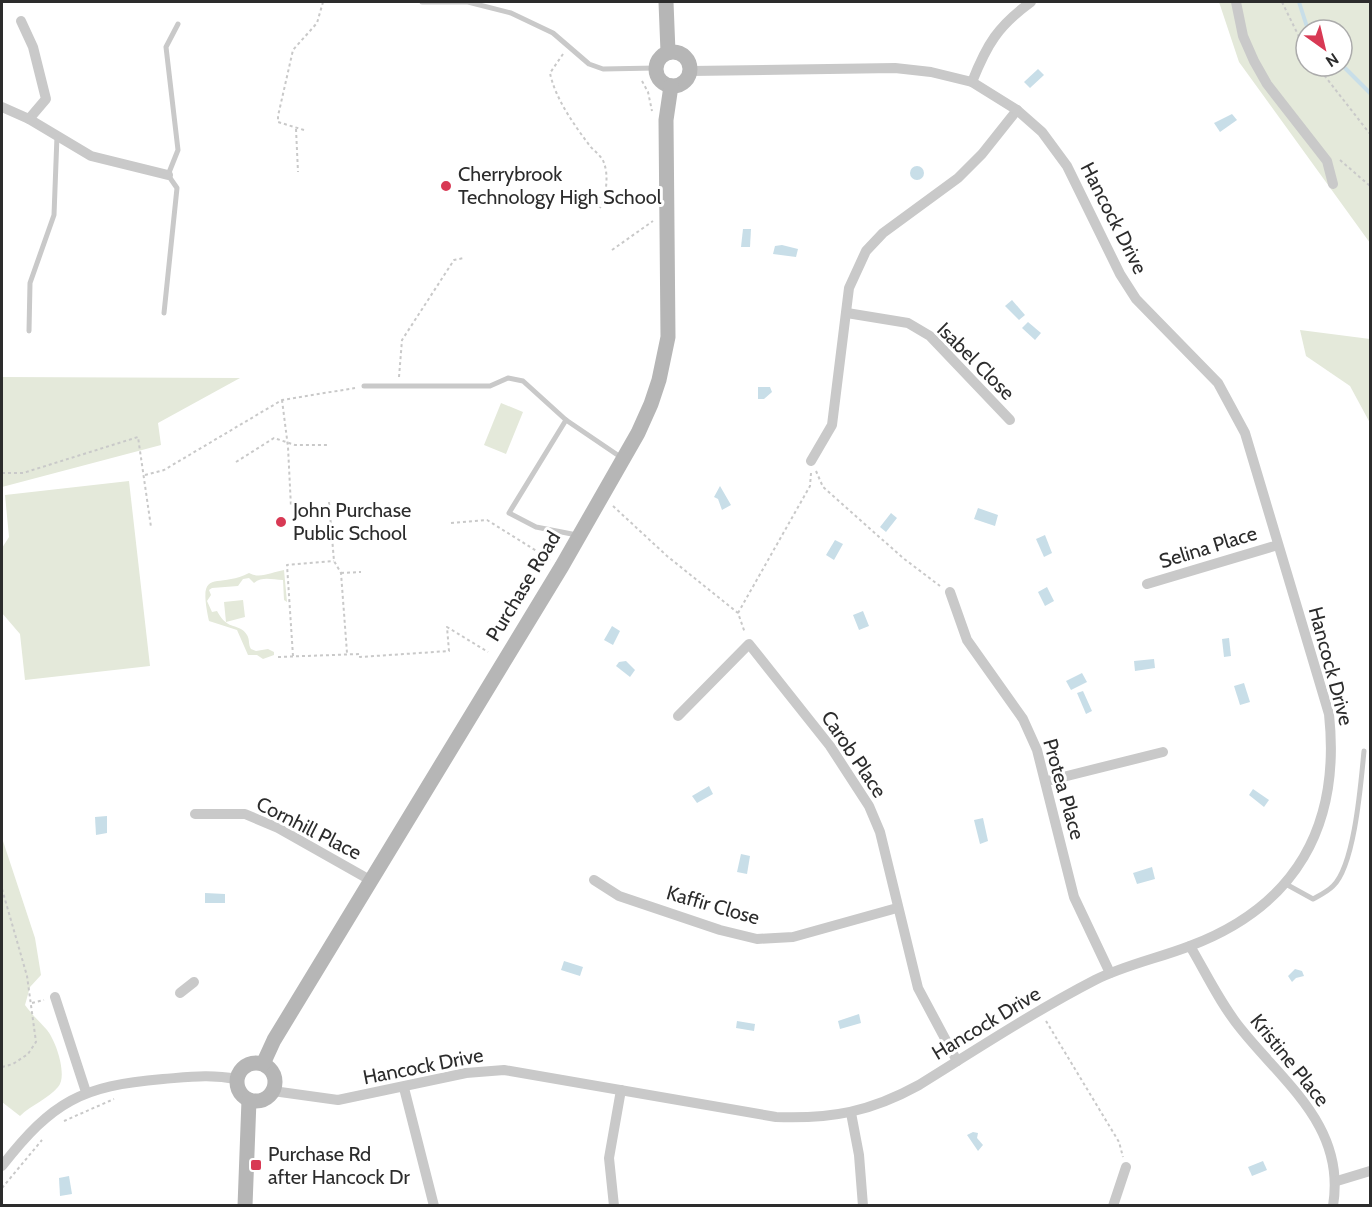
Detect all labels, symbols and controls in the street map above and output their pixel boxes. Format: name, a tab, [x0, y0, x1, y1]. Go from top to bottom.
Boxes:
north arrow	[1294, 18, 1354, 78]
text: N	[1322, 49, 1342, 71]
street label: Hancock Drive	[1076, 158, 1152, 278]
place label: Cherrybrook Technology High School	[458, 162, 662, 209]
marker: Cherrybrook Technology High School	[439, 179, 453, 193]
street label: Isabel Close	[932, 317, 1020, 405]
place label: John Purchase Public School	[292, 498, 411, 545]
marker: John Purchase Public School	[274, 515, 288, 529]
street label: Selina Place	[1156, 521, 1260, 573]
street label: Purchase Road	[481, 527, 565, 645]
street label: Hancock Drive	[1304, 604, 1358, 728]
street label: Carob Place	[816, 706, 892, 802]
street label: Protea Place	[1038, 736, 1090, 842]
street label: Cornhill Place	[253, 791, 365, 865]
street label: Kaffir Close	[664, 880, 762, 930]
street label: Hancock Drive	[928, 981, 1044, 1065]
street label: Kristine Place	[1245, 1009, 1335, 1111]
street label: Hancock Drive	[361, 1043, 485, 1089]
place label: Purchase Rd after Hancock Dr	[268, 1142, 410, 1189]
marker: Purchase Rd after Hancock Dr	[249, 1158, 263, 1172]

